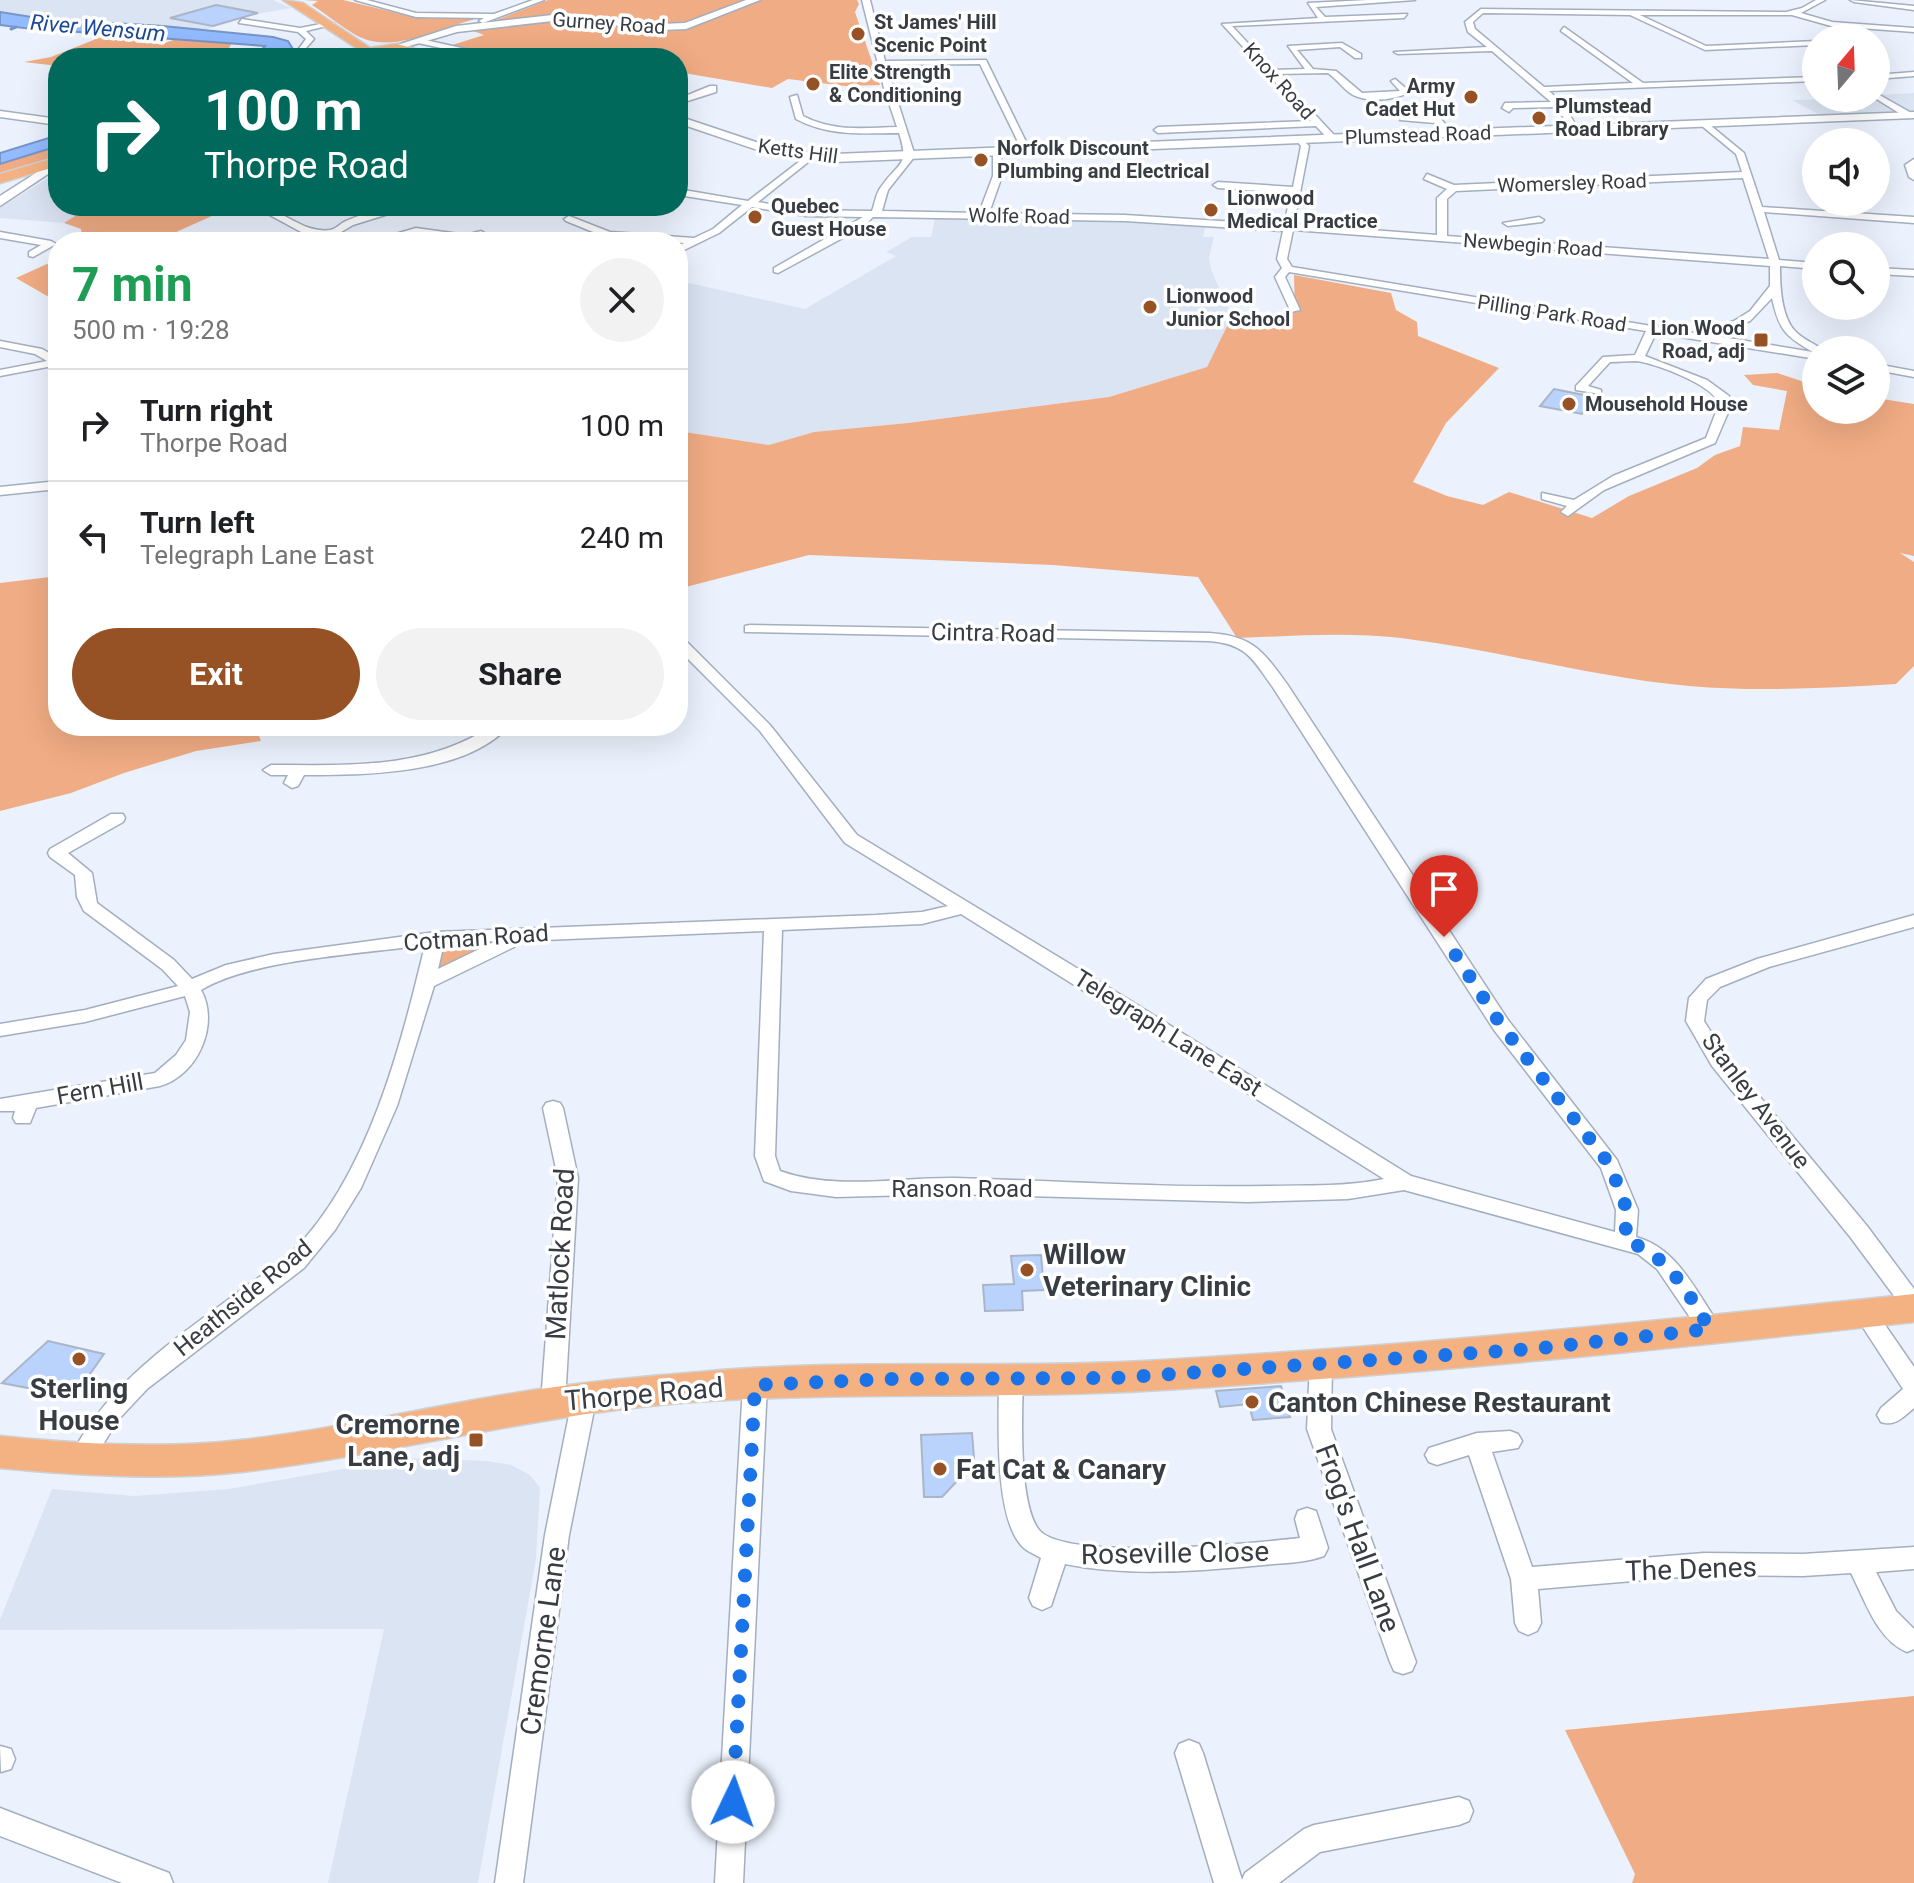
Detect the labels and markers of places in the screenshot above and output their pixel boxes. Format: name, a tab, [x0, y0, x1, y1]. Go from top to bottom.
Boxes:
place label: St James' Hill Scenic Point	[874, 10, 997, 57]
marker: St James' Hill Scenic Point	[849, 25, 867, 43]
place label: Elite Strength & Conditioning	[829, 60, 962, 107]
place label: Army Cadet Hut	[1365, 74, 1456, 121]
marker: Elite Strength & Conditioning	[804, 75, 822, 93]
marker: Army Cadet Hut	[1462, 88, 1480, 106]
place label: Plumstead Road Library	[1555, 94, 1670, 141]
marker: Plumstead Road Library	[1530, 109, 1548, 127]
place label: Norfolk Discount Plumbing and Electrical	[997, 136, 1210, 183]
marker: Norfolk Discount Plumbing and Electrical	[972, 151, 990, 169]
place label: Lionwood Medical Practice	[1227, 186, 1378, 233]
place label: Quebec Guest House	[771, 194, 887, 241]
marker: Lionwood Medical Practice	[1202, 201, 1220, 219]
marker: Quebec Guest House	[746, 208, 764, 226]
place label: Lionwood Junior School	[1166, 284, 1290, 331]
marker: Lionwood Junior School	[1141, 298, 1159, 316]
place label: Lion Wood Road, adj	[1650, 316, 1745, 363]
marker: Lion Wood Road, adj	[1752, 331, 1770, 349]
place label: Mousehold House	[1585, 392, 1748, 416]
marker: Mousehold House	[1560, 395, 1578, 413]
pin	[1410, 855, 1478, 937]
place label: Willow Veterinary Clinic	[1043, 1238, 1251, 1303]
marker: Willow Veterinary Clinic	[1018, 1261, 1036, 1279]
marker: Sterling House	[70, 1350, 88, 1368]
place label: Sterling House	[30, 1372, 128, 1437]
place label: Canton Chinese Restaurant	[1268, 1386, 1611, 1419]
marker: Canton Chinese Restaurant	[1243, 1393, 1261, 1411]
place label: Cremorne Lane, adj	[335, 1408, 460, 1473]
marker: Cremorne Lane, adj	[467, 1431, 485, 1449]
place label: Fat Cat & Canary	[956, 1453, 1167, 1486]
marker: Fat Cat & Canary	[931, 1460, 949, 1478]

